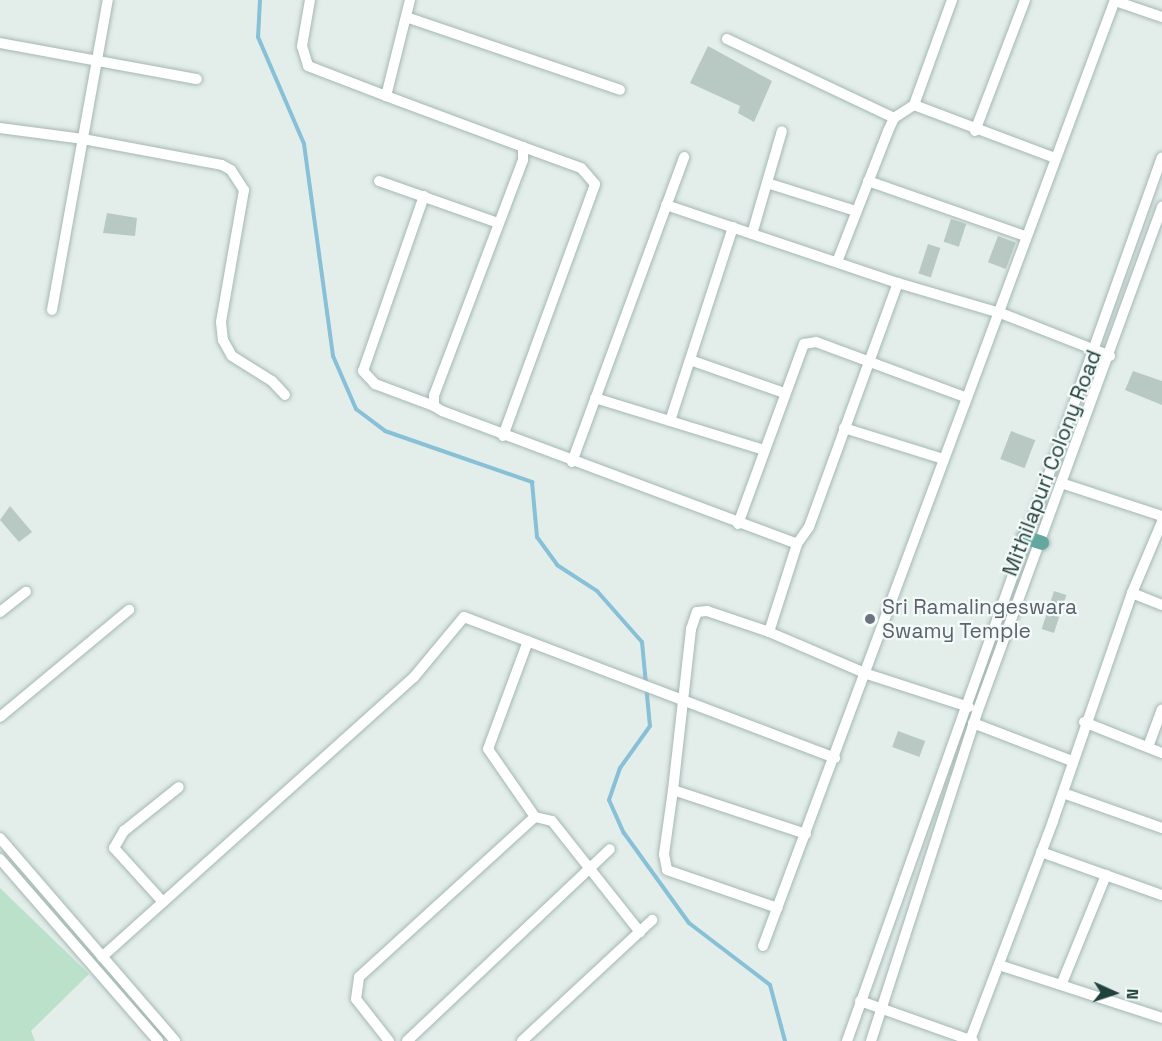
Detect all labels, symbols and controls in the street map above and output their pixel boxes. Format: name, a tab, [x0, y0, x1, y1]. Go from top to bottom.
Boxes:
street label: Mithilapuri Colony Road	[997, 346, 1107, 580]
place label: Sri Ramalingeswara Swamy Temple	[882, 594, 1077, 644]
marker: Sri Ramalingeswara Swamy Temple	[863, 612, 877, 626]
north arrow	[1084, 963, 1144, 1023]
text: N	[1122, 988, 1143, 1000]

